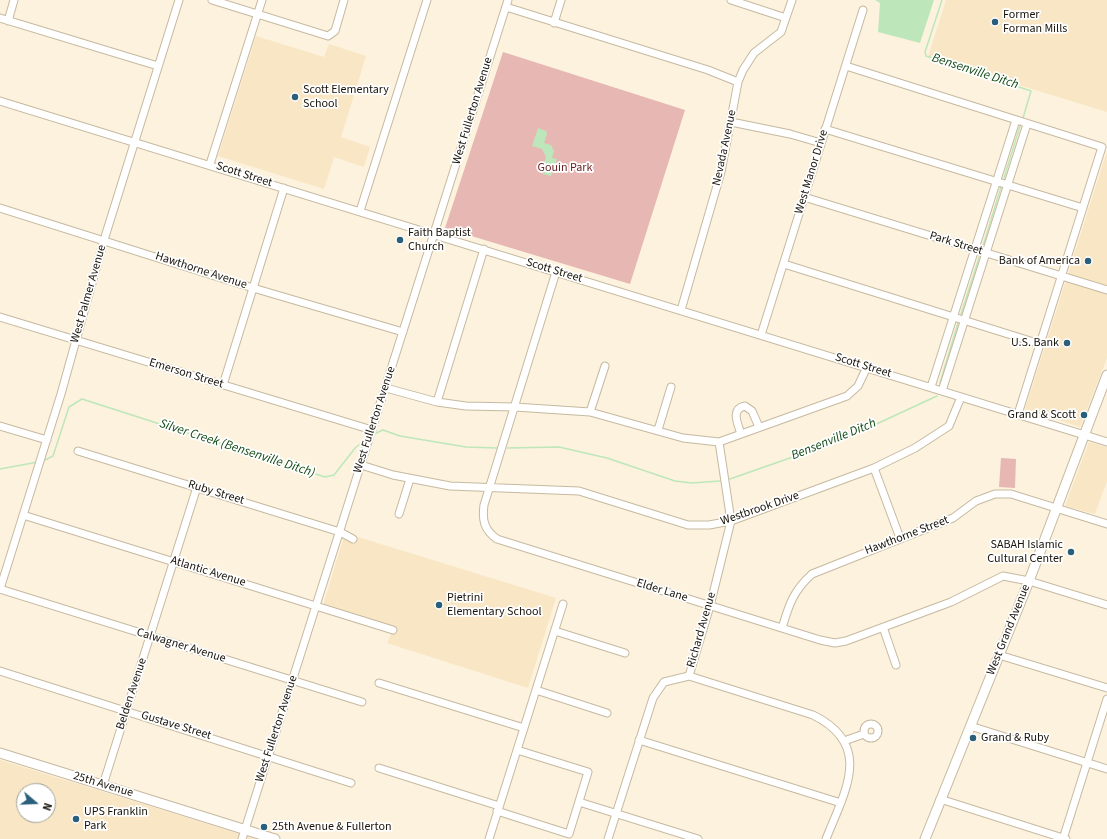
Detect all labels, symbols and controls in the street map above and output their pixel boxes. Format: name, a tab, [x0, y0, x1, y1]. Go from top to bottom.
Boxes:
place label: Former Forman Mills	[1003, 8, 1067, 36]
marker: Former Forman Mills	[990, 17, 1000, 27]
water label: Bensenville Ditch	[930, 51, 1020, 93]
street label: West Fullerton Avenue	[450, 56, 496, 166]
place label: Scott Elementary School	[303, 83, 389, 111]
marker: Scott Elementary School	[290, 92, 300, 102]
street label: Nevada Avenue	[710, 109, 740, 187]
street label: West Manor Drive	[792, 128, 832, 216]
street label: Scott Street	[214, 159, 274, 191]
park label: Gouin Park	[538, 161, 592, 175]
place label: Faith Baptist Church	[408, 226, 471, 254]
street label: Park Street	[928, 229, 984, 259]
marker: Faith Baptist Church	[395, 235, 405, 245]
street label: West Palmer Avenue	[68, 243, 110, 345]
street label: Hawthorne Avenue	[153, 249, 249, 293]
place label: Bank of America	[999, 254, 1080, 268]
street label: Scott Street	[524, 256, 584, 286]
marker: Bank of America	[1083, 256, 1093, 266]
place label: U.S. Bank	[1011, 336, 1059, 350]
marker: U.S. Bank	[1062, 338, 1072, 348]
street label: Scott Street	[833, 351, 893, 381]
street label: Emerson Street	[147, 356, 225, 392]
street label: West Fullerton Avenue	[351, 365, 399, 475]
place label: Grand & Scott	[1008, 408, 1076, 422]
marker: Grand & Scott	[1079, 410, 1089, 420]
water label: Silver Creek (Bensenville Ditch)	[157, 416, 317, 482]
water label: Bensenville Ditch	[789, 416, 879, 464]
street label: Ruby Street	[186, 478, 246, 508]
street label: Westbrook Drive	[719, 489, 801, 529]
street label: Hawthorne Street	[863, 513, 951, 559]
place label: SABAH Islamic Cultural Center	[987, 538, 1063, 566]
marker: SABAH Islamic Cultural Center	[1066, 547, 1076, 557]
street label: Atlantic Avenue	[169, 554, 247, 590]
street label: Elder Lane	[635, 576, 689, 606]
street label: West Grand Avenue	[984, 583, 1034, 677]
place label: Pietrini Elementary School	[447, 591, 542, 619]
street label: Richard Avenue	[684, 591, 720, 669]
marker: Pietrini Elementary School	[434, 600, 444, 610]
street label: Calwagner Avenue	[135, 626, 227, 666]
street label: Belden Avenue	[114, 656, 150, 732]
street label: West Fullerton Avenue	[253, 674, 301, 784]
street label: Gustave Street	[139, 709, 213, 743]
place label: Grand & Ruby	[981, 731, 1049, 745]
marker: Grand & Ruby	[968, 733, 978, 743]
street label: 25th Avenue	[71, 769, 135, 801]
north arrow	[16, 783, 56, 823]
text: N	[39, 801, 55, 813]
place label: UPS Franklin Park	[84, 805, 148, 833]
marker: UPS Franklin Park	[71, 814, 81, 824]
place label: 25th Avenue & Fullerton	[272, 820, 391, 834]
marker: 25th Avenue & Fullerton	[259, 822, 269, 832]

